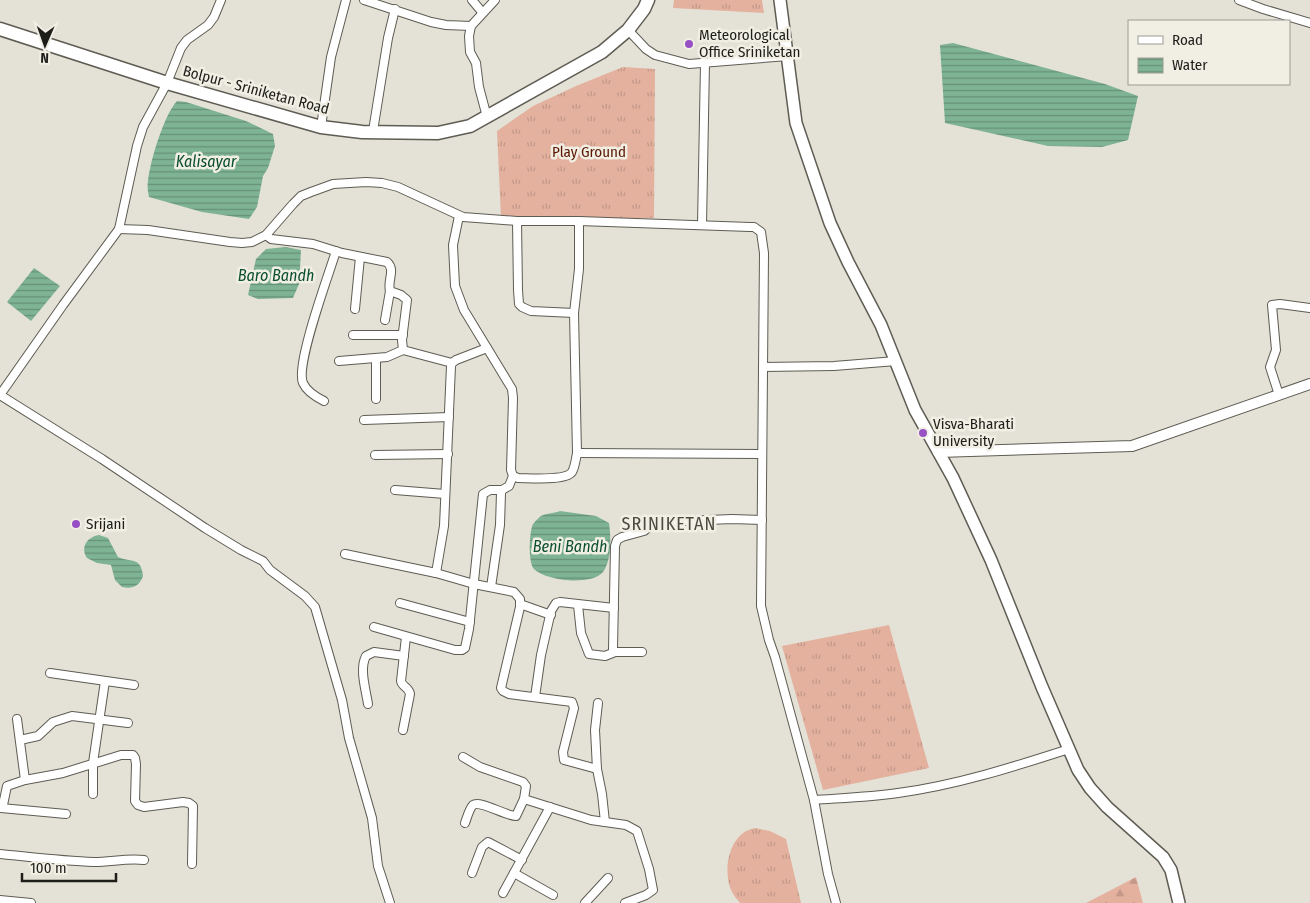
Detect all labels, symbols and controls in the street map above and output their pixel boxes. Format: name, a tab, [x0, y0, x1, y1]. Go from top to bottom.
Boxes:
north arrow	[20, 20, 70, 70]
legend	[1128, 20, 1290, 85]
place label: Meteorological Office Sriniketan	[699, 26, 800, 61]
text: Road	[1172, 31, 1203, 49]
marker: Meteorological Office Sriniketan	[683, 38, 695, 50]
text: N	[40, 49, 49, 66]
text: Water	[1172, 56, 1208, 74]
street label: Bolpur - Sriniketan Road	[181, 62, 331, 118]
park label: Play Ground	[552, 143, 626, 161]
water label: Kalisayar	[176, 152, 237, 171]
water label: Baro Bandh	[238, 266, 314, 285]
place label: Visva-Bharati University	[933, 415, 1014, 450]
marker: Visva-Bharati University	[917, 427, 929, 439]
district label: SRINIKETAN	[622, 513, 716, 535]
place label: Srijani	[86, 515, 125, 533]
marker: Srijani	[70, 518, 82, 530]
water label: Beni Bandh	[533, 537, 607, 556]
scale bar	[22, 850, 116, 882]
text: 100 m	[30, 859, 67, 877]

